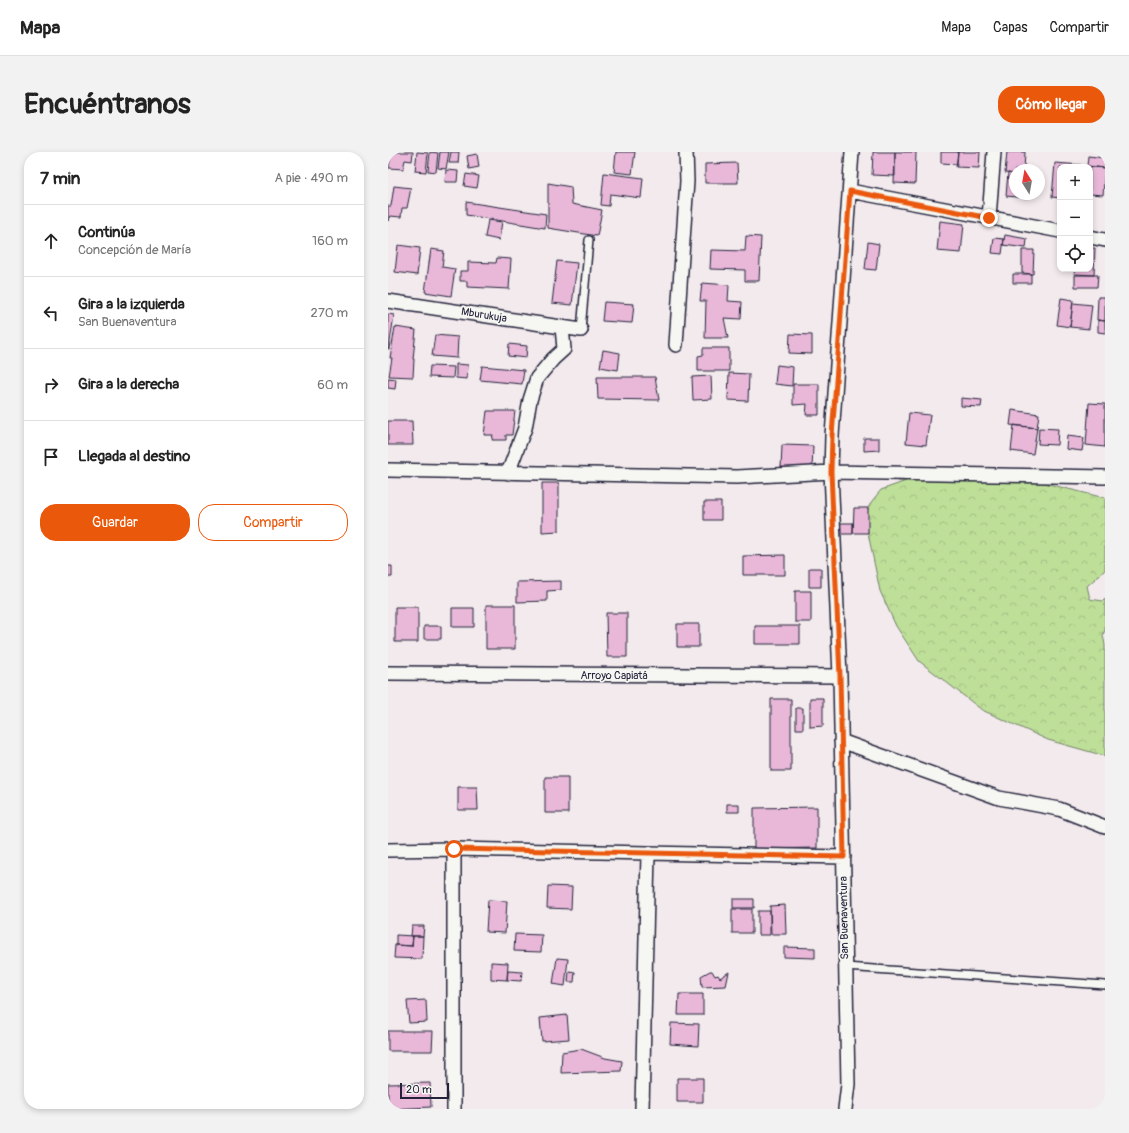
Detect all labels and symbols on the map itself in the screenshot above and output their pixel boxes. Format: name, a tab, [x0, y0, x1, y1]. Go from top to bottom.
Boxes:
north arrow	[1009, 164, 1045, 200]
route end	[980, 209, 998, 227]
street label: Mburukuja	[460, 305, 508, 325]
street label: Arroyo Capiatá	[580, 669, 648, 682]
route start	[445, 840, 463, 858]
street label: San Buenaventura	[837, 876, 851, 960]
scale bar	[400, 1081, 449, 1100]

